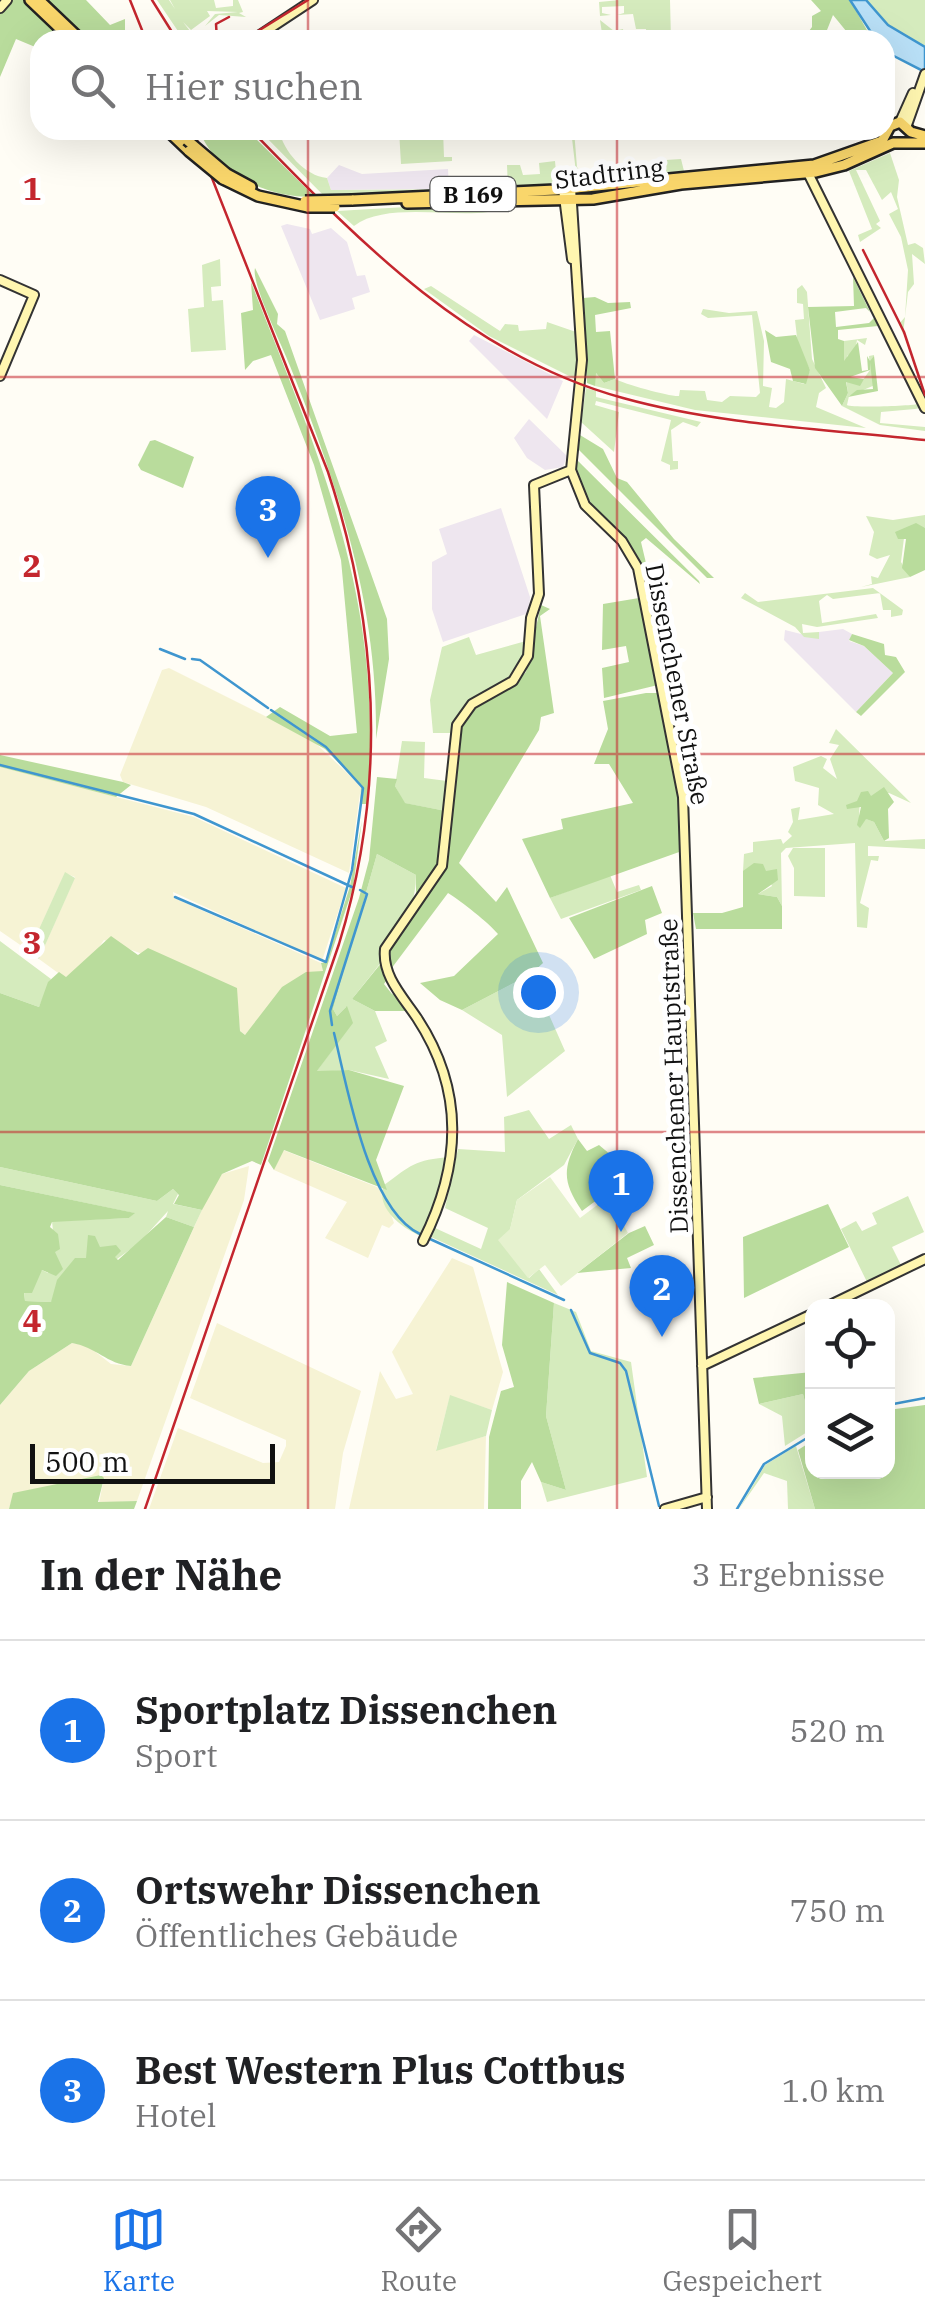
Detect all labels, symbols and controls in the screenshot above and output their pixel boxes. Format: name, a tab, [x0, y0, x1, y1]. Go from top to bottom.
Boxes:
search box	[30, 30, 895, 140]
icon: search	[65, 58, 120, 113]
text: Hier suchen	[145, 61, 363, 110]
street label: Stadtring	[553, 150, 666, 196]
text: 1	[22, 167, 42, 209]
road number: B 169	[430, 177, 516, 211]
pin: 3	[236, 476, 300, 558]
text: 2	[22, 544, 42, 586]
street label: Dissenchener Straße	[638, 561, 718, 807]
street label: Dissenchener Hauptstraße	[651, 918, 695, 1234]
text: 3	[22, 921, 42, 963]
your location	[513, 967, 564, 1018]
pin: 1	[588, 1150, 654, 1232]
pin: 2	[630, 1254, 694, 1337]
text: 4	[22, 1299, 42, 1341]
map controls	[805, 1299, 895, 1479]
button: locate	[805, 1299, 895, 1389]
button: layers	[805, 1389, 895, 1479]
scale bar	[30, 1439, 275, 1484]
text: 500 m	[45, 1443, 129, 1480]
text: In der Nähe	[40, 1547, 282, 1602]
text: 3 Ergebnisse	[691, 1553, 885, 1595]
text: Sportplatz Dissenchen	[135, 1685, 557, 1734]
text: 1	[63, 1709, 82, 1751]
text: 520 m	[789, 1709, 885, 1751]
text: Sport	[135, 1734, 217, 1776]
text: Ortswehr Dissenchen	[135, 1865, 541, 1914]
text: 2	[63, 1889, 82, 1931]
text: 750 m	[789, 1889, 885, 1931]
text: Öffentliches Gebäude	[135, 1914, 458, 1956]
text: Best Western Plus Cottbus	[135, 2045, 626, 2094]
text: 3	[63, 2069, 82, 2111]
text: 1.0 km	[781, 2069, 885, 2111]
text: Hotel	[135, 2094, 216, 2136]
tab: Karte	[103, 2202, 175, 2299]
tab: Route	[381, 2202, 457, 2299]
tab: Gespeichert	[663, 2202, 822, 2299]

